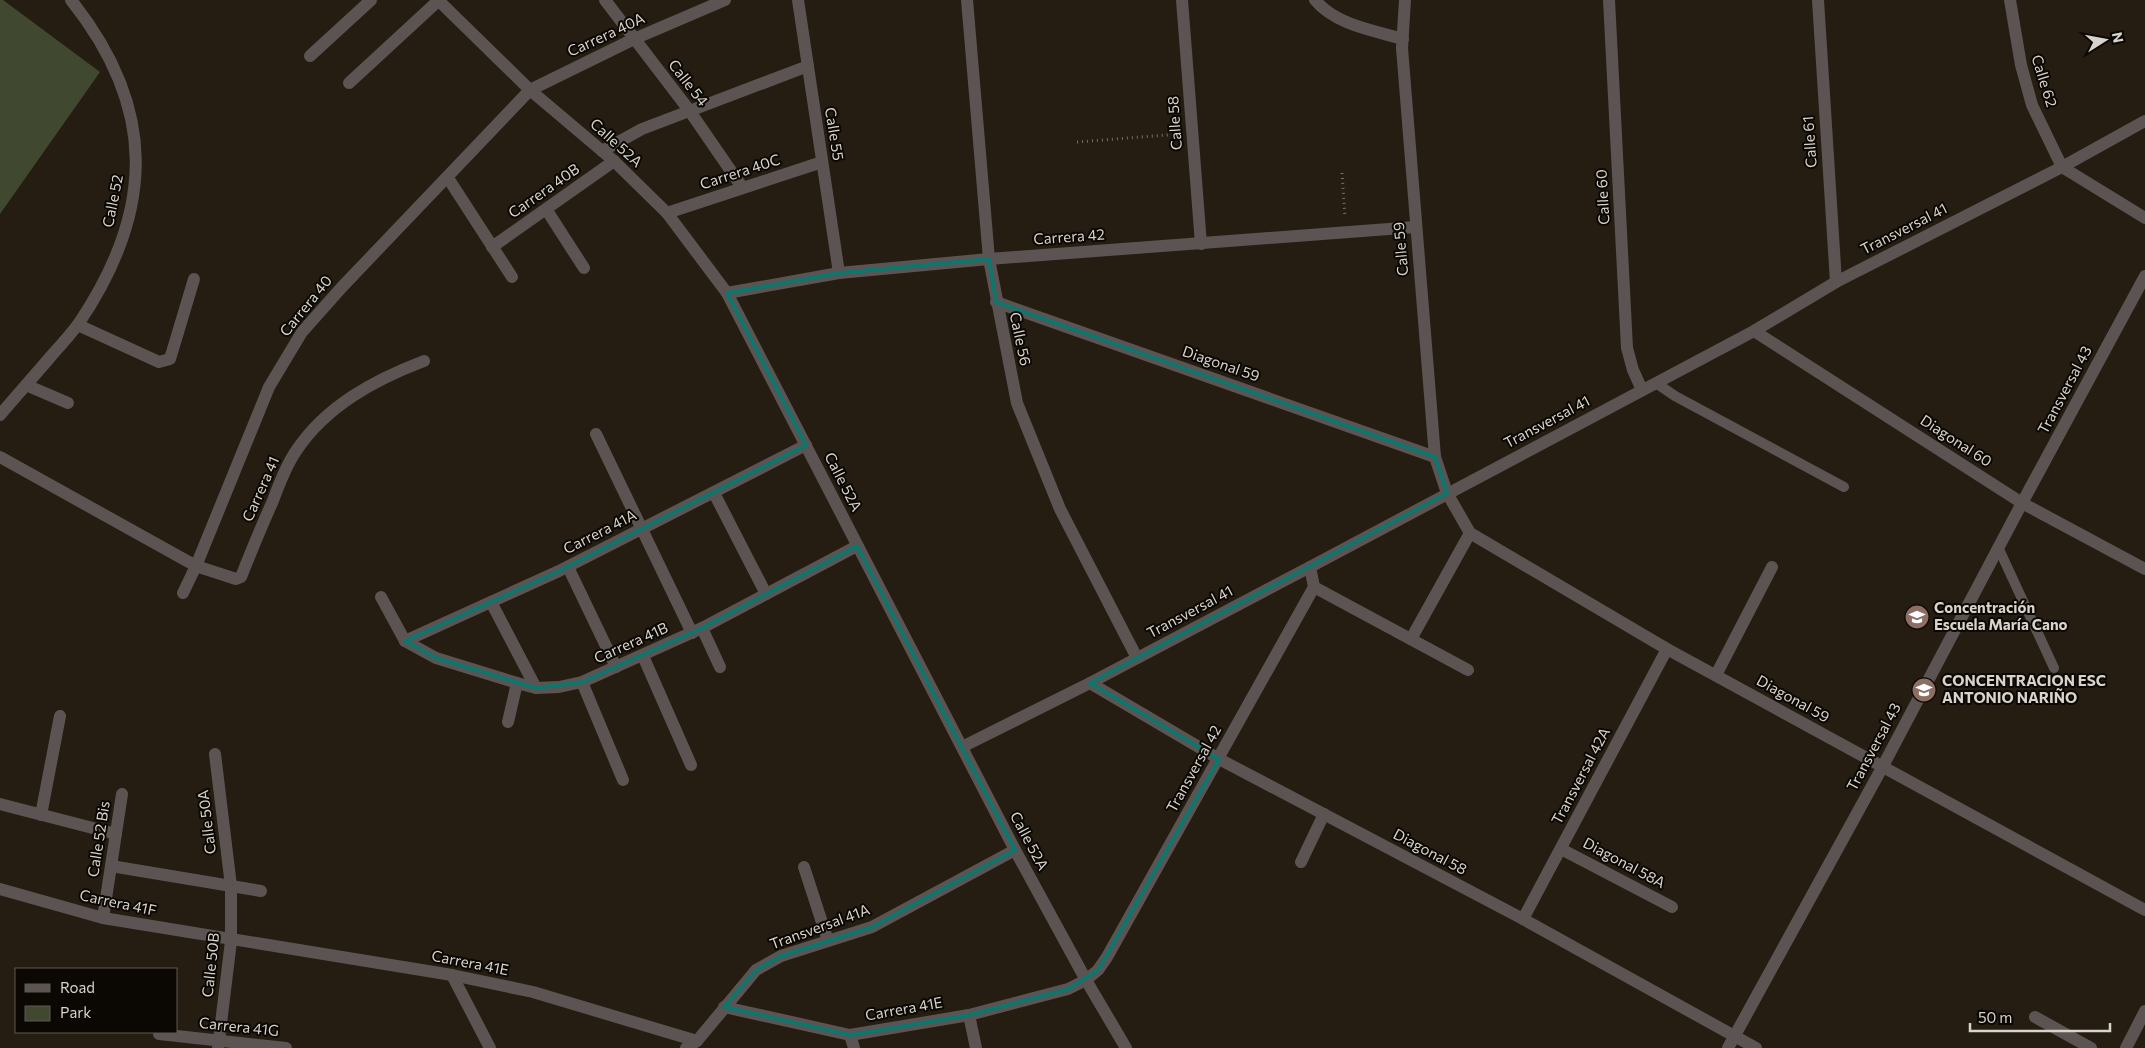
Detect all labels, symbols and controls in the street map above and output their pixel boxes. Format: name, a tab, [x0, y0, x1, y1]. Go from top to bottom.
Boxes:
street label: Carrera 40A	[564, 8, 647, 60]
north arrow	[2080, 15, 2130, 65]
text: N	[2109, 31, 2128, 44]
street label: Calle 62	[2028, 52, 2061, 109]
street label: Calle 54	[665, 56, 713, 109]
street label: Calle 58	[1163, 95, 1185, 151]
street label: Calle 55	[822, 106, 848, 162]
street label: Calle 52A	[587, 114, 646, 170]
street label: Calle 61	[1798, 115, 1820, 169]
street label: Carrera 40C	[697, 150, 782, 192]
street label: Carrera 40B	[504, 159, 583, 221]
street label: Calle 60	[1592, 169, 1612, 225]
street label: Calle 52	[98, 173, 126, 229]
street label: Transversal 41	[1857, 199, 1950, 258]
street label: Calle 59	[1389, 221, 1411, 277]
street label: Carrera 42	[1033, 225, 1105, 247]
street label: Carrera 40	[275, 271, 335, 339]
street label: Calle 56	[1007, 310, 1035, 367]
street label: Diagonal 59	[1180, 341, 1262, 385]
street label: Transversal 43	[2033, 342, 2095, 437]
street label: Transversal 41	[1500, 391, 1593, 451]
street label: Diagonal 60	[1917, 410, 1996, 470]
street label: Calle 52A	[821, 449, 866, 514]
street label: Carrera 41	[238, 453, 282, 524]
street label: Carrera 41A	[560, 505, 639, 557]
street label: Transversal 41	[1143, 581, 1236, 641]
place label: Concentración Escuela María Cano	[1934, 598, 2068, 633]
school or university icon: Concentración Escuela María Cano	[1904, 604, 1930, 630]
street label: Carrera 41B	[591, 618, 671, 666]
street label: Diagonal 59	[1754, 671, 1833, 726]
place label: CONCENTRACION ESC ANTONIO NARIÑO	[1942, 671, 2106, 706]
school or university icon: CONCENTRACION ESC ANTONIO NARIÑO	[1911, 677, 1937, 703]
street label: Transversal 43	[1842, 699, 1904, 794]
street label: Transversal 42	[1162, 722, 1224, 815]
street label: Transversal 42A	[1547, 724, 1613, 827]
street label: Calle 50A	[193, 789, 219, 855]
street label: Calle 52 Bis	[83, 799, 113, 878]
street label: Calle 52A	[1007, 808, 1053, 873]
street label: Diagonal 58	[1391, 824, 1470, 878]
street label: Diagonal 58A	[1580, 833, 1669, 891]
street label: Carrera 41F	[78, 885, 158, 919]
street label: Transversal 41A	[767, 900, 872, 952]
street label: Calle 50B	[198, 932, 222, 998]
street label: Carrera 41E	[430, 946, 510, 978]
legend	[15, 968, 178, 1033]
text: Road	[60, 978, 95, 996]
street label: Carrera 41E	[864, 992, 944, 1024]
scale bar	[1970, 1000, 2110, 1032]
text: Park	[60, 1003, 91, 1021]
text: 50 m	[1978, 1008, 2012, 1026]
street label: Carrera 41G	[198, 1013, 280, 1039]

